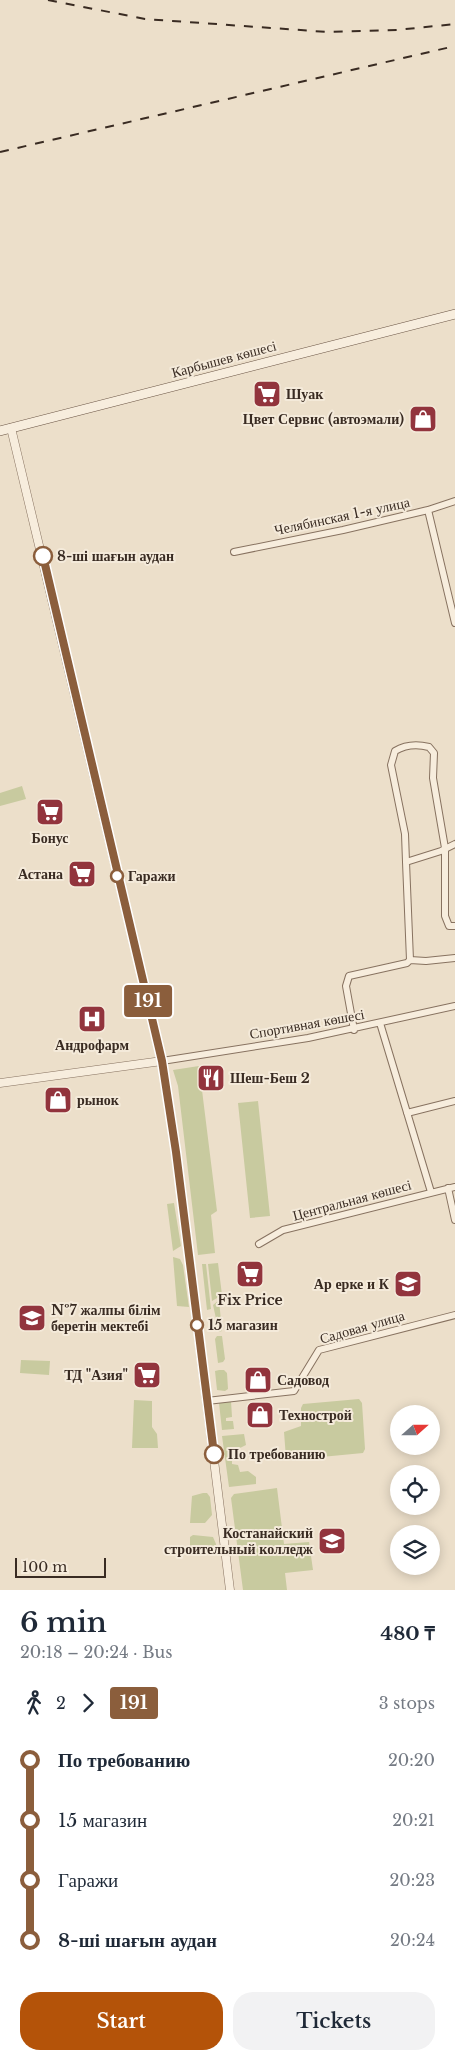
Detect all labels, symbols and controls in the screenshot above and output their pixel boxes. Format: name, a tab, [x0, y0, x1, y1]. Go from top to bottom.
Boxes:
street label: Карбышев көшесі	[170, 336, 278, 382]
supermarket icon: Шуак	[252, 379, 282, 409]
place label: Шуак	[286, 385, 324, 403]
shop icon: Цвет Сервис (автоэмали)	[408, 404, 438, 434]
place label: Цвет Сервис (автоэмали)	[243, 410, 404, 428]
street label: Челябинская 1-я улица	[273, 493, 412, 539]
marker: 8-ші шағын аудан	[33, 546, 53, 566]
place label: 8-ші шағын аудан	[57, 547, 174, 565]
supermarket icon: Бонус	[35, 797, 65, 827]
place label: Бонус	[31, 829, 69, 847]
supermarket icon: Астана	[67, 859, 97, 889]
place label: Астана	[18, 865, 63, 883]
place label: Гаражи	[128, 867, 176, 885]
marker: Гаражи	[110, 869, 124, 883]
line badge: 191	[119, 985, 177, 1017]
text: 191	[134, 990, 162, 1012]
hospital icon: Андрофарм	[77, 1004, 107, 1034]
street label: Спортивная көшесі	[248, 1005, 366, 1043]
place label: Андрофарм	[55, 1036, 129, 1054]
restaurant icon: Шеш-Беш 2	[196, 1063, 226, 1093]
place label: Шеш-Беш 2	[230, 1069, 310, 1087]
shop icon: рынок	[43, 1085, 73, 1115]
place label: рынок	[77, 1091, 120, 1109]
street label: Центральная көшесі	[291, 1175, 413, 1225]
supermarket icon: Fix Price	[235, 1259, 265, 1289]
school or university icon: Ар ерке и К	[393, 1269, 423, 1299]
place label: Ар ерке и К	[314, 1275, 390, 1293]
place label: Fix Price	[217, 1291, 283, 1309]
place label: №7 жалпы білім беретін мектебі	[51, 1301, 161, 1335]
school or university icon: №7 жалпы білім беретін мектебі	[17, 1303, 47, 1333]
street label: Садовая улица	[318, 1306, 407, 1348]
place label: 15 магазин	[208, 1316, 278, 1334]
marker: 15 магазин	[190, 1318, 204, 1332]
supermarket icon: ТД "Азия"	[132, 1360, 162, 1390]
shop icon: Садовод	[243, 1365, 273, 1395]
place label: ТД "Азия"	[64, 1366, 128, 1384]
place label: Садовод	[277, 1371, 329, 1389]
shop icon: Технострой	[245, 1400, 275, 1430]
north arrow	[390, 1405, 440, 1455]
map controls	[390, 1405, 440, 1575]
place label: Технострой	[279, 1406, 352, 1424]
marker: По требованию	[204, 1444, 224, 1464]
place label: По требованию	[228, 1445, 326, 1463]
button: locate	[390, 1465, 440, 1515]
place label: Костанайский строительный колледж	[164, 1524, 314, 1558]
button: layers	[390, 1525, 440, 1575]
school or university icon: Костанайский строительный колледж	[317, 1526, 347, 1556]
scale bar	[15, 1555, 106, 1578]
text: 100 m	[22, 1558, 67, 1576]
text: 6 min	[20, 1605, 107, 1640]
text: 480 ₸	[381, 1622, 435, 1645]
text: 20:18 – 20:24 · Bus	[20, 1642, 172, 1662]
icon: walk	[20, 1689, 48, 1717]
icon: forward	[74, 1689, 102, 1717]
text: 191	[120, 1692, 148, 1714]
text: 2	[56, 1693, 66, 1713]
text: 3 stops	[379, 1693, 435, 1713]
text: По требованию	[58, 1749, 190, 1772]
text: 20:20	[388, 1750, 435, 1770]
text: 15 магазин	[58, 1809, 147, 1832]
text: 20:21	[392, 1810, 435, 1830]
text: Гаражи	[58, 1869, 118, 1892]
text: 20:23	[389, 1870, 435, 1890]
text: 8-ші шағын аудан	[58, 1929, 217, 1952]
text: 20:24	[390, 1930, 435, 1950]
button: Start	[20, 1992, 223, 2050]
button: Tickets	[233, 1992, 435, 2050]

